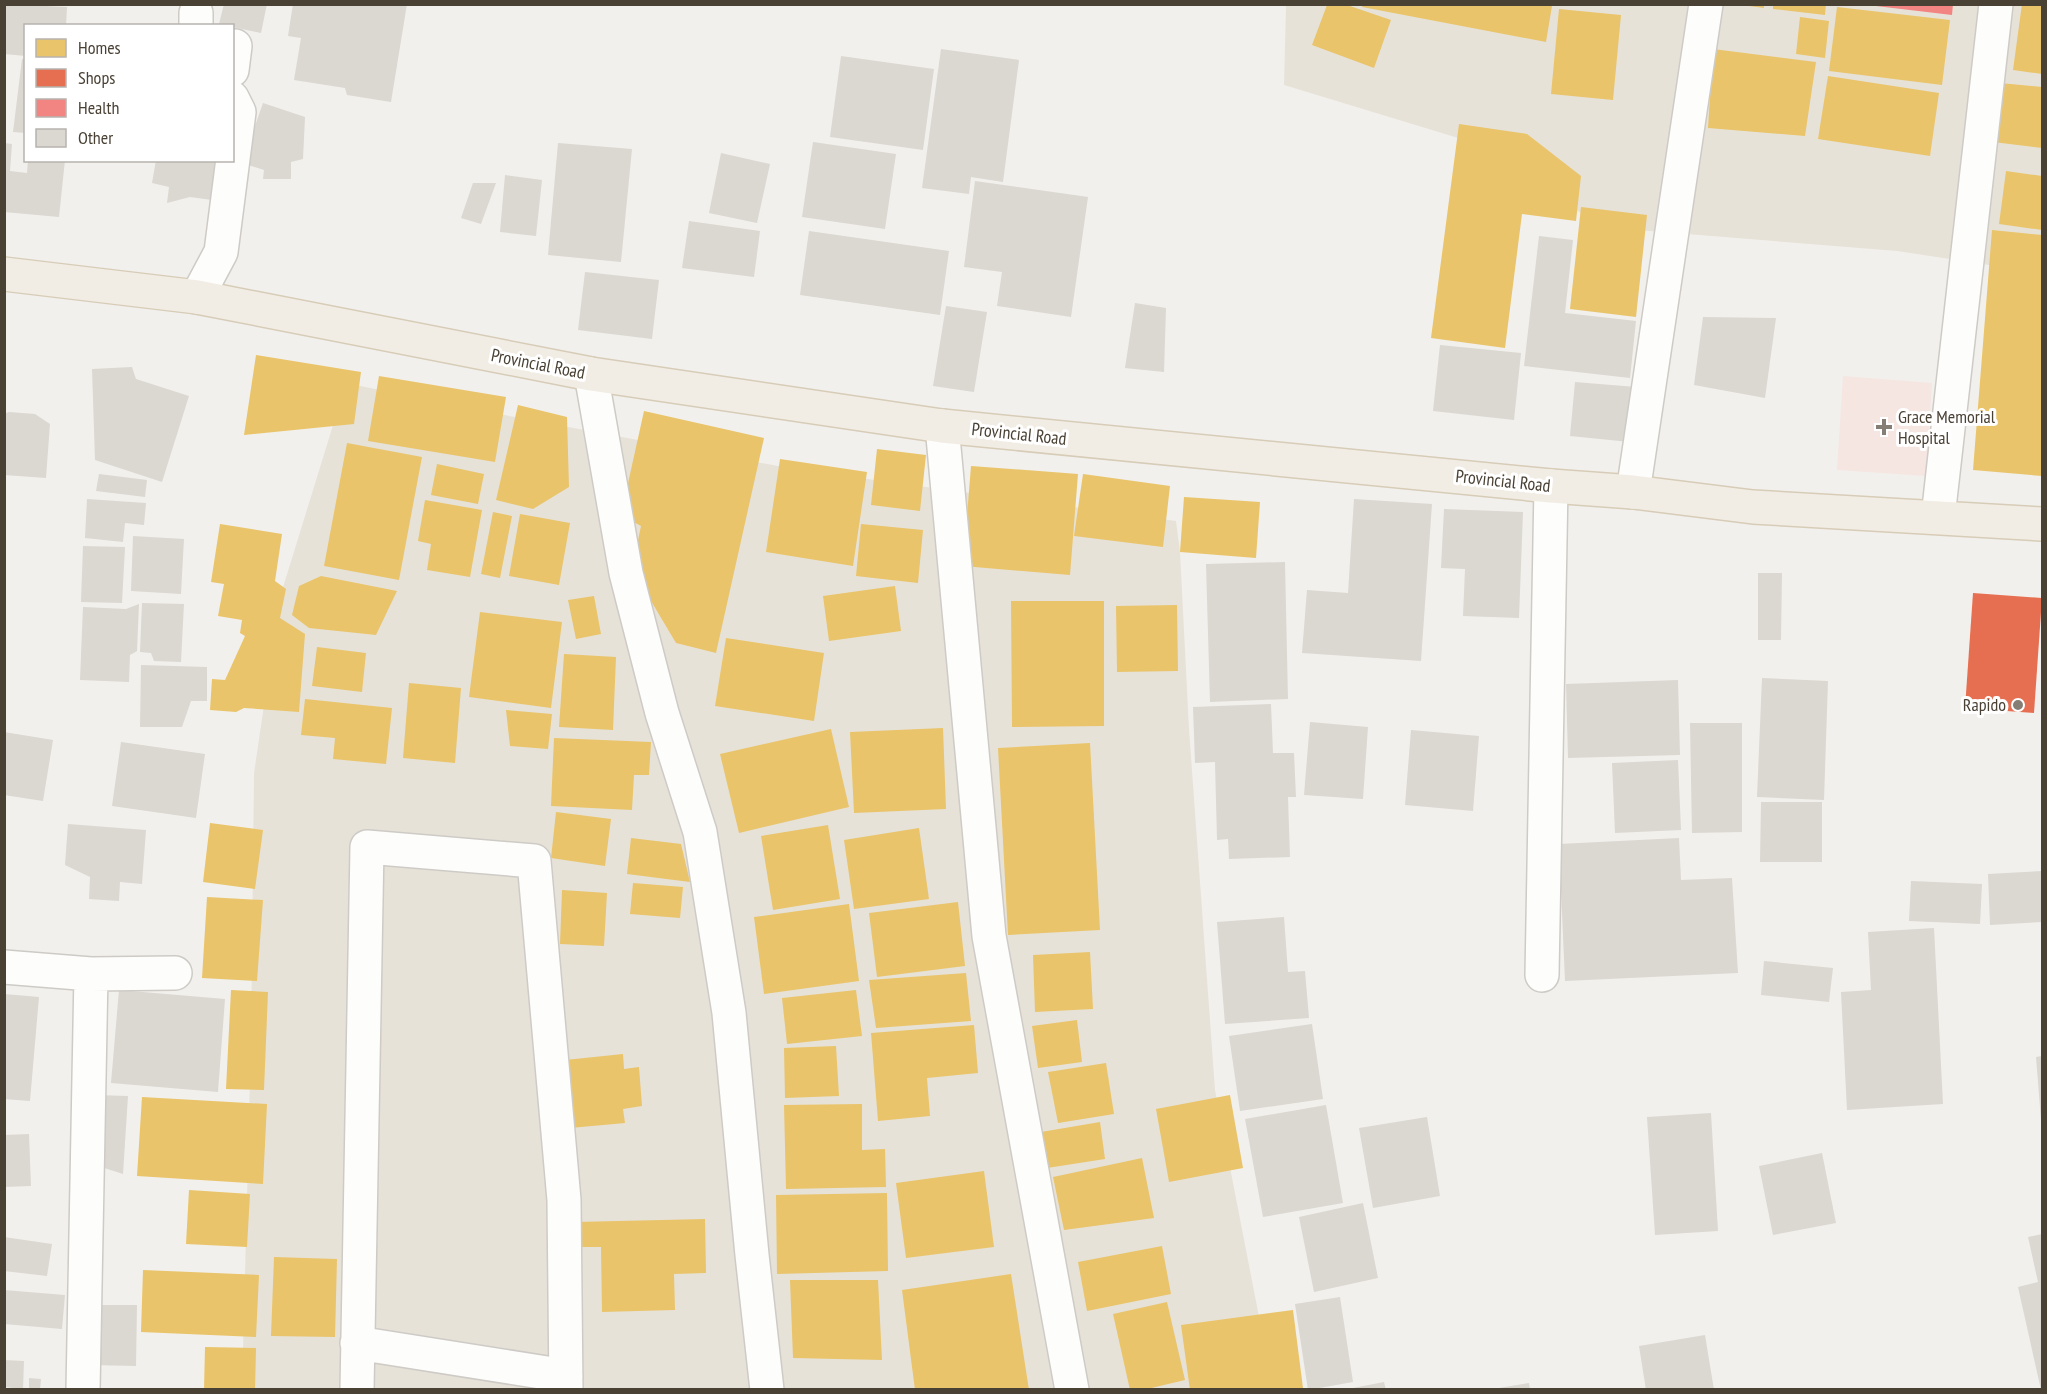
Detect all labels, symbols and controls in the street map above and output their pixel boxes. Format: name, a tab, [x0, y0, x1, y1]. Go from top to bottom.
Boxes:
legend	[24, 24, 234, 162]
text: Homes	[78, 36, 121, 59]
text: Shops	[78, 66, 115, 89]
text: Health	[78, 96, 119, 119]
text: Other	[78, 126, 113, 149]
street label: Provincial Road	[489, 343, 587, 384]
place label: Grace Memorial Hospital	[1898, 405, 1996, 449]
street label: Provincial Road	[971, 417, 1068, 450]
marker: Grace Memorial Hospital	[1875, 418, 1893, 436]
street label: Provincial Road	[1455, 464, 1552, 497]
place label: Rapido	[1963, 693, 2006, 716]
marker: Rapido	[2011, 698, 2025, 712]

